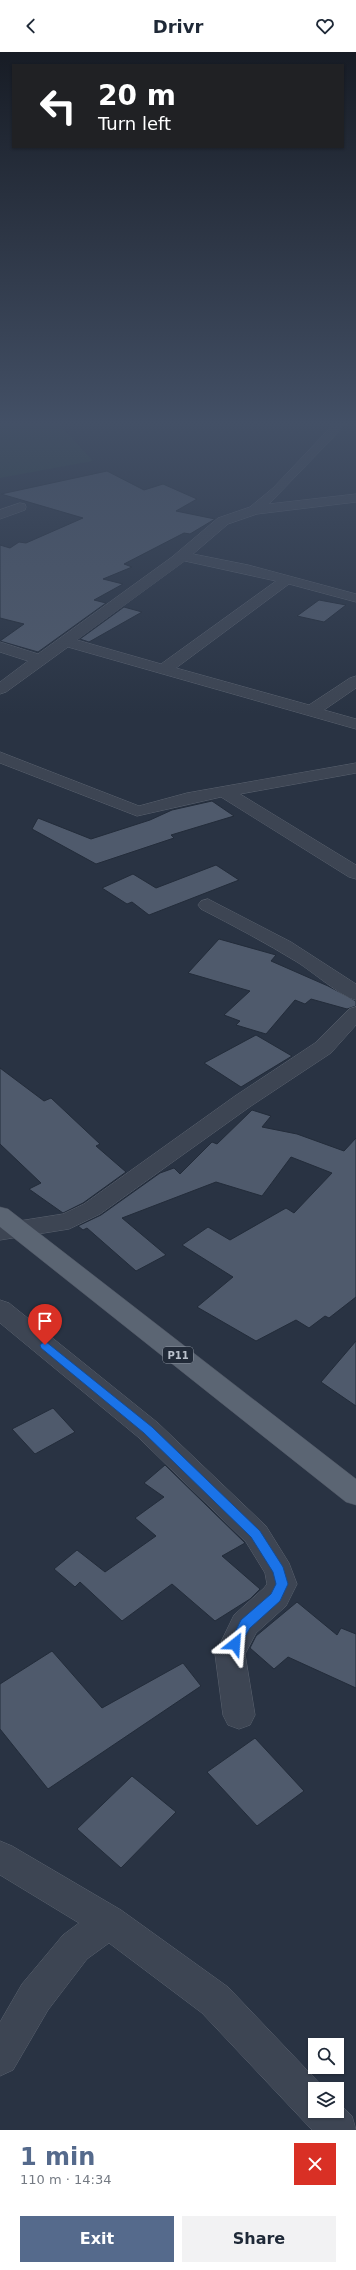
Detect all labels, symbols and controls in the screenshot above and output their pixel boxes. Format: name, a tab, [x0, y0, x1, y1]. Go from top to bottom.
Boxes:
icon: back	[20, 15, 42, 37]
icon: heart	[314, 15, 336, 37]
text: Drivr	[153, 16, 203, 37]
text: 20 m	[98, 79, 176, 112]
icon: left	[32, 80, 84, 132]
text: Turn left	[98, 113, 171, 134]
pin	[28, 1304, 62, 1345]
icon: arrive	[34, 1310, 56, 1332]
road number: P11	[163, 1347, 193, 1363]
position arrow	[214, 1623, 256, 1665]
map controls	[308, 2038, 344, 2118]
button: search	[308, 2038, 344, 2074]
button: layers	[308, 2082, 344, 2118]
text: 1 min	[20, 2143, 95, 2171]
button: close	[294, 2143, 336, 2185]
text: 110 m · 14:34	[20, 2172, 111, 2187]
button: Exit	[20, 2216, 174, 2262]
button: Share	[182, 2216, 336, 2262]

